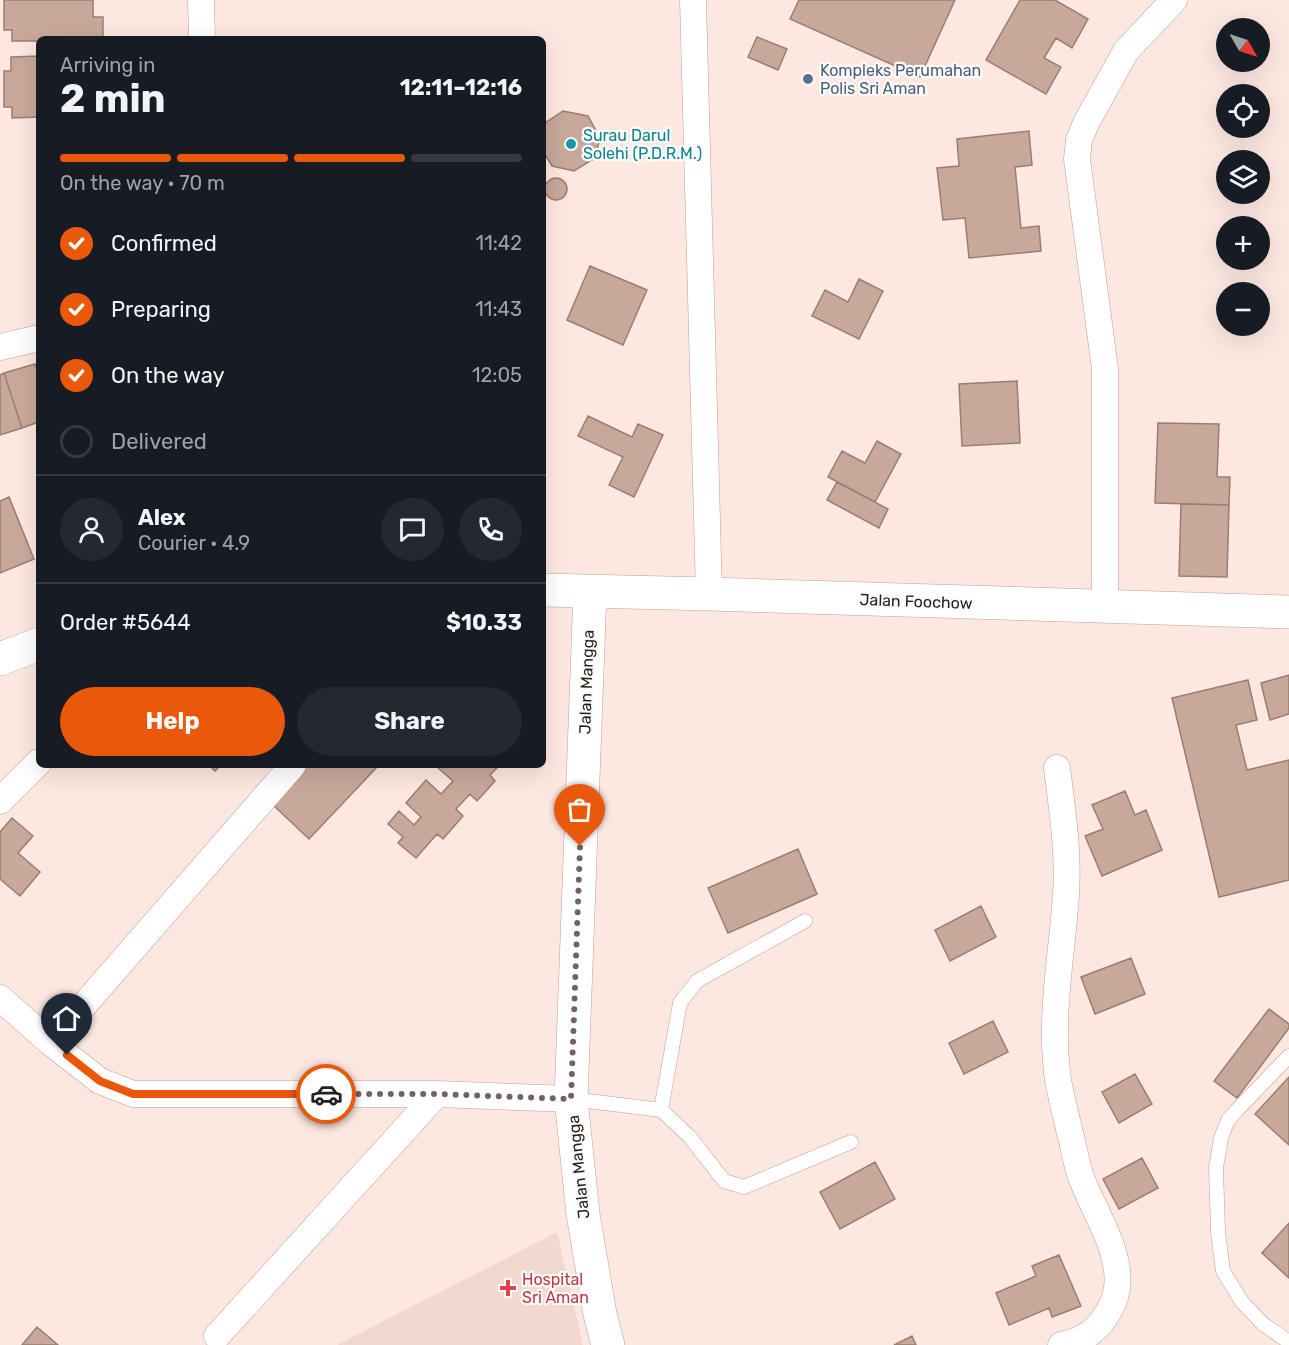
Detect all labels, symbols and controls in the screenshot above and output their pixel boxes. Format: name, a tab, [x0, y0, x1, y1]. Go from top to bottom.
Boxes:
north arrow	[1216, 18, 1270, 72]
map controls	[1216, 18, 1270, 336]
text: Arriving in	[60, 53, 155, 77]
place label: Kompleks Perumahan Polis Sri Aman	[820, 61, 981, 98]
marker: Kompleks Perumahan Polis Sri Aman	[801, 72, 815, 86]
text: 12:11–12:16	[400, 74, 522, 101]
text: 2 min	[60, 76, 166, 122]
button: locate	[1216, 84, 1270, 138]
place label: Surau Darul Solehi (P.D.R.M.)	[583, 126, 702, 163]
marker: Surau Darul Solehi (P.D.R.M.)	[564, 137, 578, 151]
button: layers	[1216, 150, 1270, 204]
text: On the way · 70 m	[60, 171, 225, 195]
button: +	[1216, 216, 1270, 270]
icon: check	[60, 227, 93, 260]
text: Confirmed	[111, 230, 217, 257]
text: 11:42	[476, 231, 522, 255]
button: −	[1216, 282, 1270, 336]
icon: check	[60, 293, 93, 326]
text: Preparing	[111, 296, 211, 323]
text: 11:43	[475, 297, 522, 321]
icon: check	[60, 359, 93, 392]
text: On the way	[111, 362, 225, 389]
text: 12:05	[472, 363, 522, 387]
text: Delivered	[111, 428, 207, 455]
button: person	[60, 498, 123, 561]
button: chat	[381, 498, 444, 561]
button: phone	[459, 498, 522, 561]
text: Alex	[138, 504, 186, 531]
text: Courier · 4.9	[138, 531, 250, 555]
street label: Jalan Foochow	[859, 590, 973, 613]
text: Order #5644	[60, 609, 191, 636]
text: $10.33	[446, 609, 522, 636]
street label: Jalan Mangga	[575, 630, 598, 735]
button: Help	[60, 687, 285, 756]
button: Share	[297, 687, 522, 756]
pin	[554, 784, 605, 846]
icon: bag	[563, 793, 596, 826]
pin	[41, 993, 92, 1055]
icon: home	[50, 1002, 83, 1035]
courier	[296, 1064, 356, 1124]
icon: car	[310, 1078, 343, 1111]
street label: Jalan Mangga	[564, 1114, 593, 1220]
place label: Hospital Sri Aman	[522, 1270, 589, 1307]
marker: Hospital Sri Aman	[499, 1279, 517, 1297]

